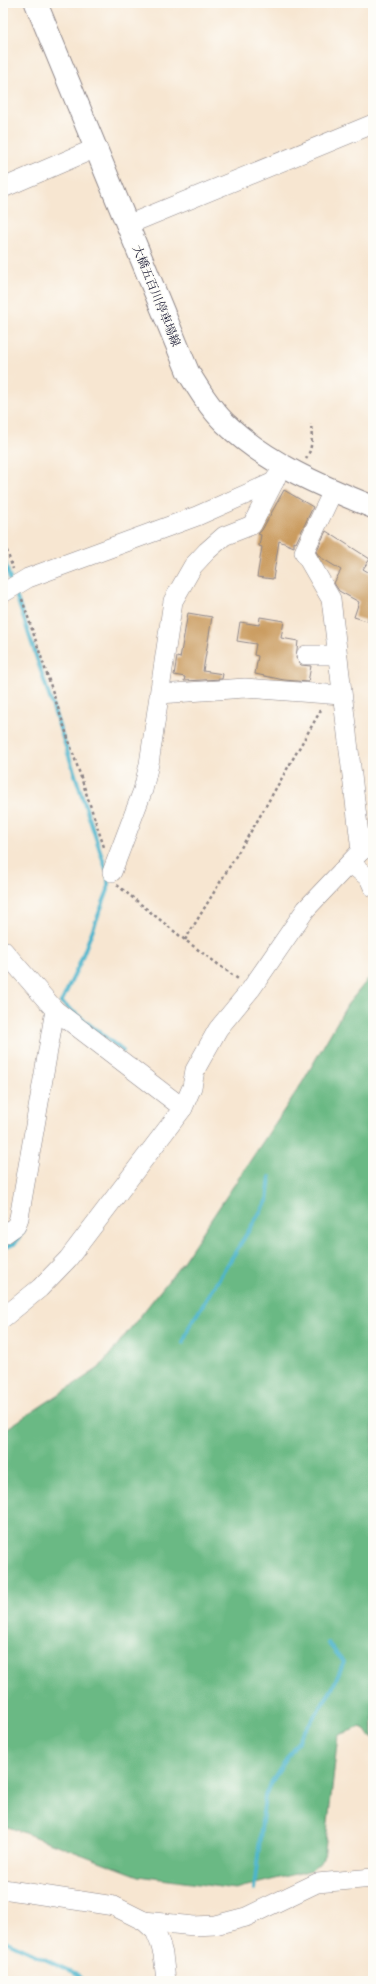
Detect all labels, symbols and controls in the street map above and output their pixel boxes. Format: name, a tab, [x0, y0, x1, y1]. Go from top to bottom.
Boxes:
street label: 大橋五百川停車場線	[129, 243, 183, 349]

